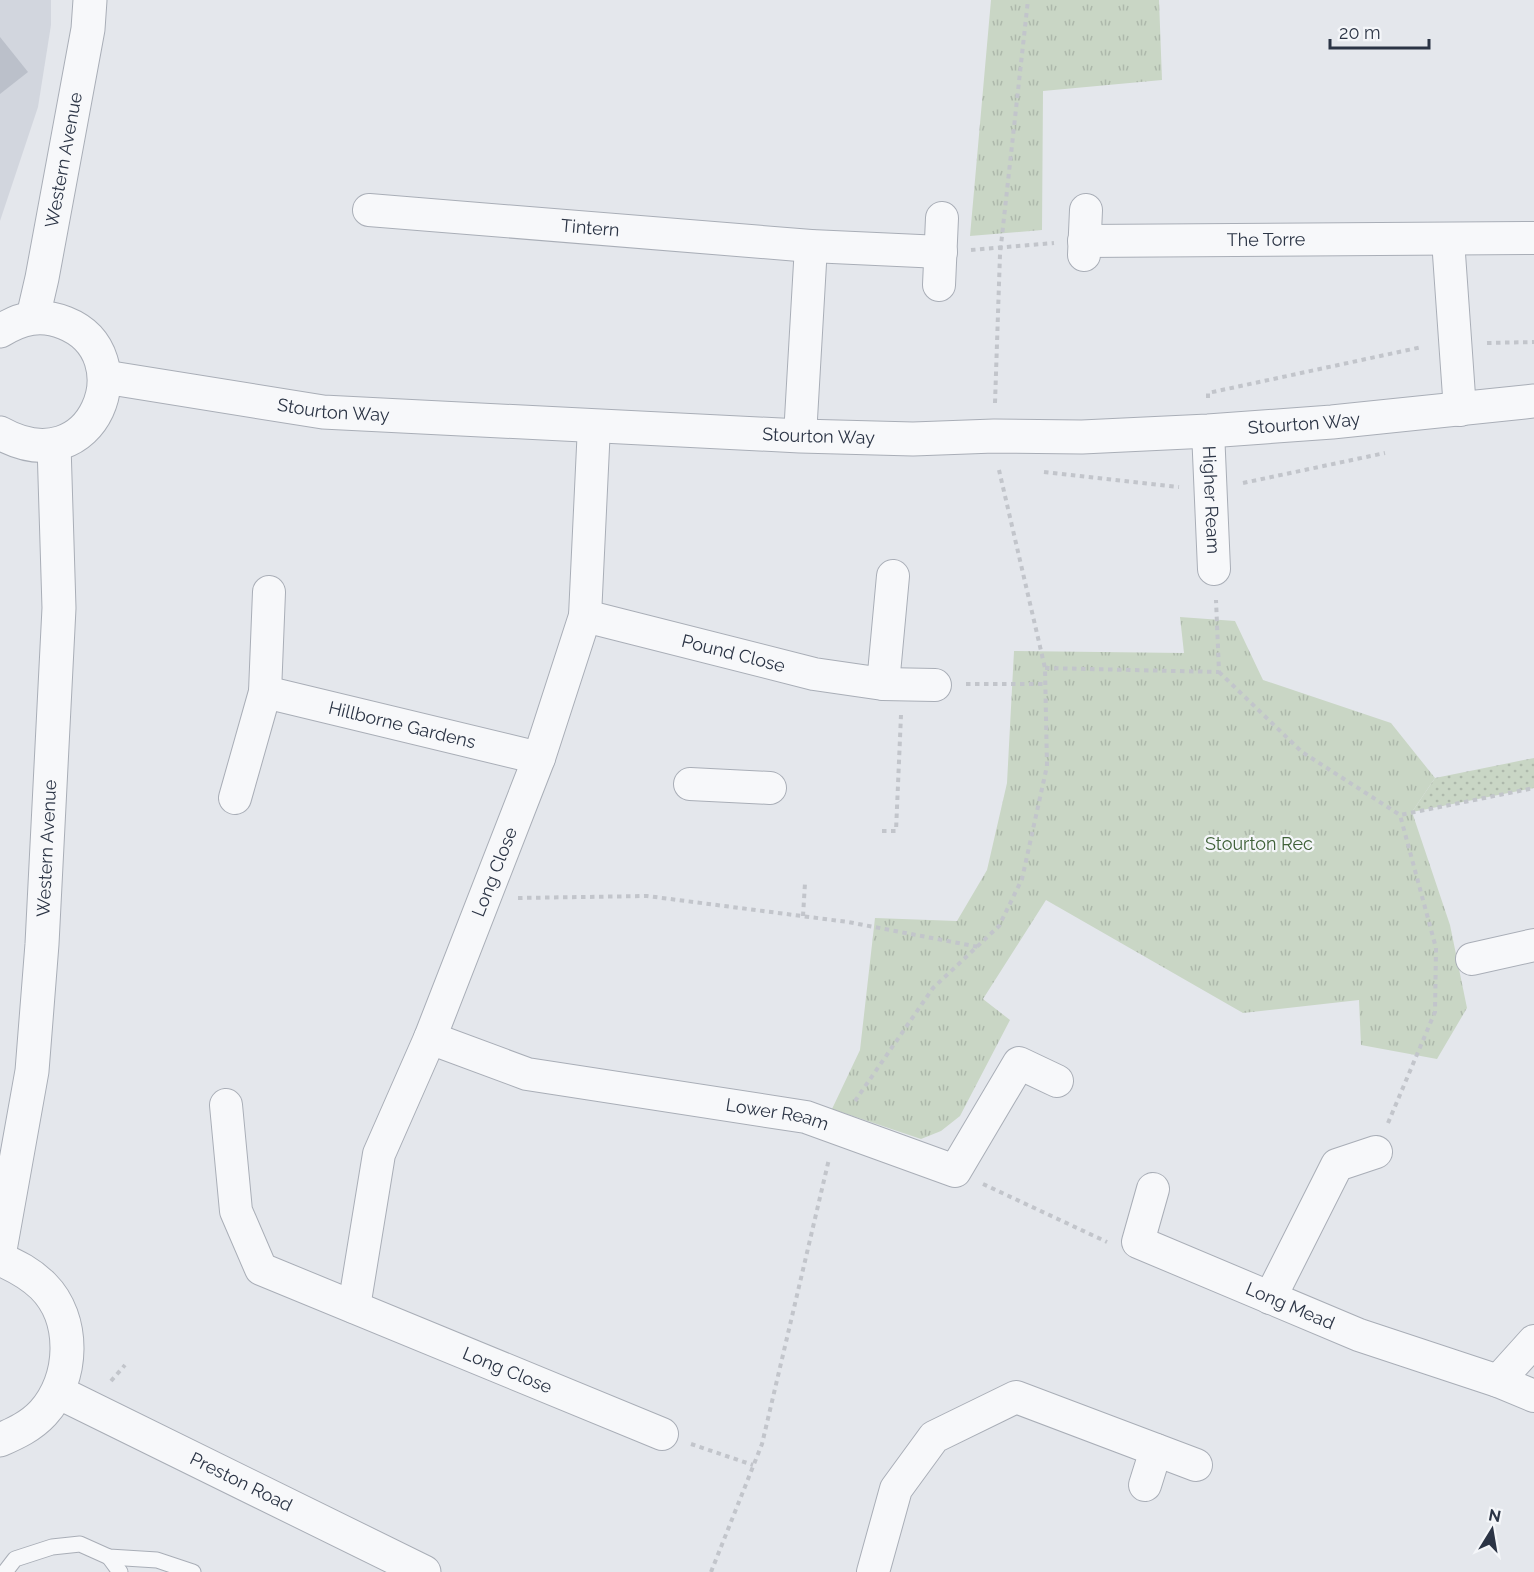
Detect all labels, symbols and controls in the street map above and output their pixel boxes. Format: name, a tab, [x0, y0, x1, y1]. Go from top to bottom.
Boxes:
scale bar	[1330, 12, 1429, 50]
text: 20 m	[1339, 22, 1381, 43]
street label: Western Avenue	[40, 90, 86, 229]
street label: Tintern	[560, 215, 620, 240]
street label: The Torre	[1227, 229, 1306, 250]
street label: Stourton Way	[276, 394, 390, 425]
street label: Stourton Way	[1247, 408, 1361, 438]
street label: Stourton Way	[762, 423, 875, 448]
street label: Higher Ream	[1199, 445, 1224, 554]
street label: Pound Close	[679, 630, 788, 676]
street label: Hillborne Gardens	[327, 697, 478, 752]
street label: Western Avenue	[32, 779, 60, 918]
street label: Long Close	[467, 823, 521, 920]
park label: Stourton Rec	[1205, 833, 1313, 854]
street label: Lower Ream	[724, 1094, 832, 1134]
street label: Long Mead	[1243, 1278, 1338, 1334]
street label: Long Close	[460, 1342, 556, 1398]
street label: Preston Road	[187, 1448, 296, 1516]
north arrow	[1462, 1500, 1522, 1560]
text: N	[1487, 1505, 1503, 1526]

